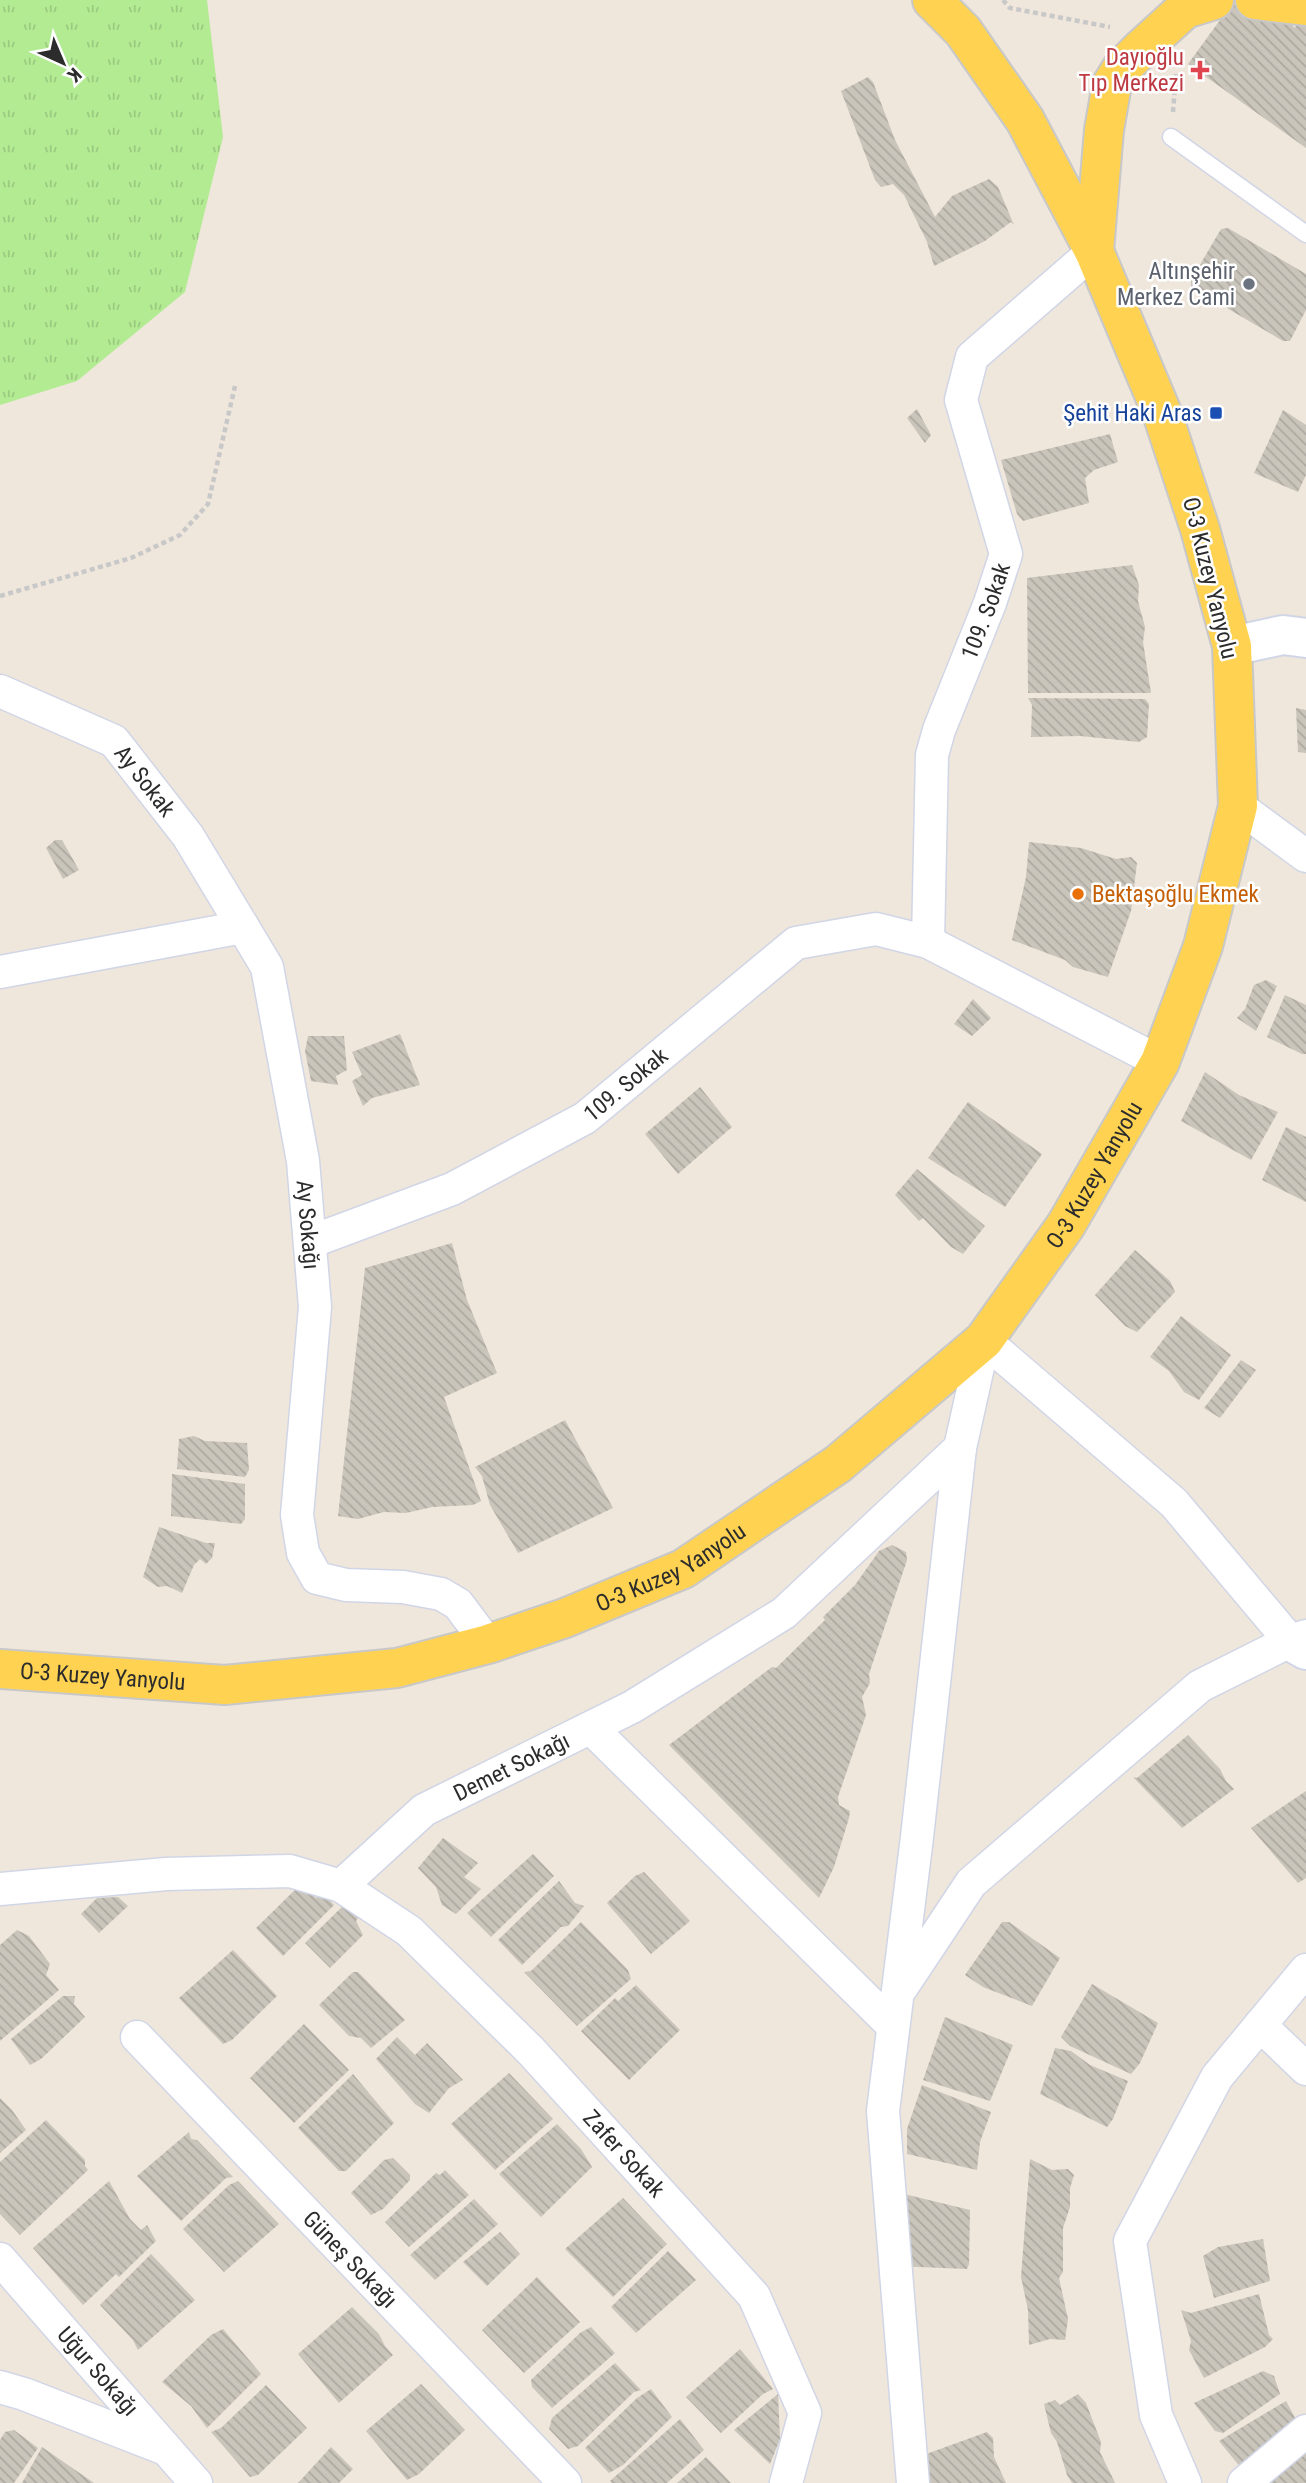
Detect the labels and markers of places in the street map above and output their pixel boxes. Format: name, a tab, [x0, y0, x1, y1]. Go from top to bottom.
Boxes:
place label: Dayıoğlu Tıp Merkezi	[1079, 44, 1184, 97]
marker: Dayıoğlu Tıp Merkezi	[1190, 60, 1210, 80]
place label: Altınşehir Merkez Cami	[1117, 258, 1235, 311]
marker: Altınşehir Merkez Cami	[1241, 276, 1257, 292]
place label: Şehit Haki Aras	[1063, 400, 1202, 427]
marker: Şehit Haki Aras	[1208, 405, 1224, 421]
place label: Bektaşoğlu Ekmek	[1092, 881, 1259, 908]
marker: Bektaşoğlu Ekmek	[1070, 886, 1086, 902]

